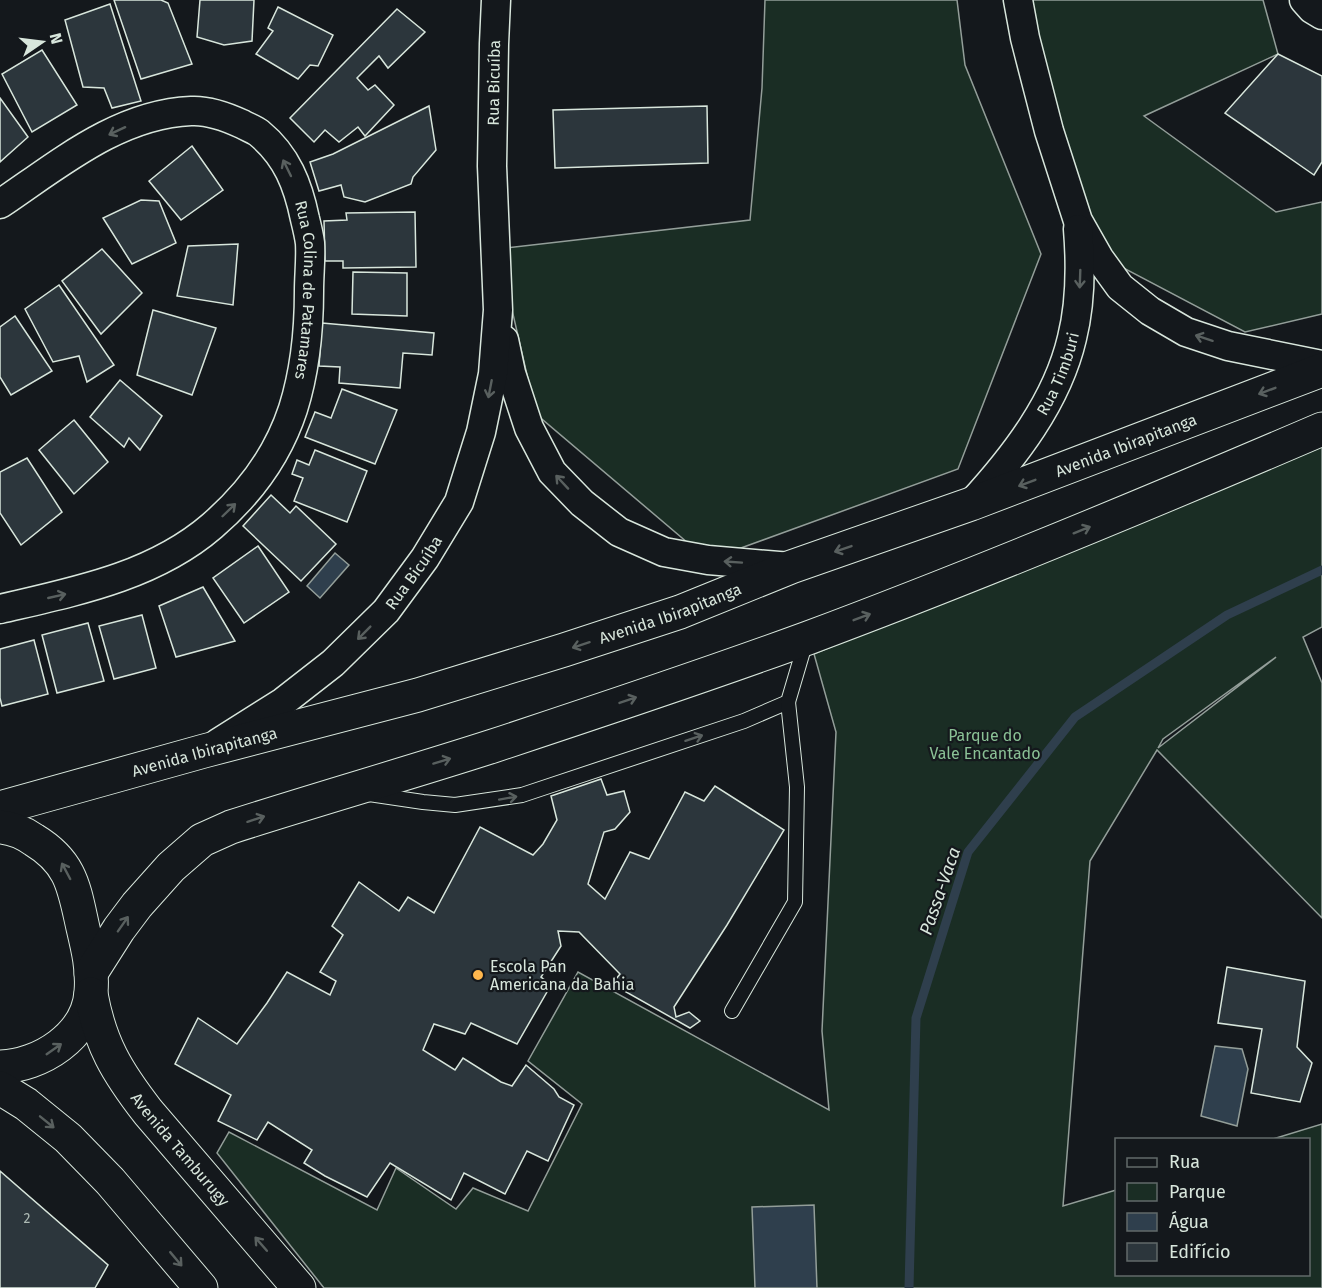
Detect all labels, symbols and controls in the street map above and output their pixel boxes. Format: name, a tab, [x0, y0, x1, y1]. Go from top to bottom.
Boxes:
north arrow	[12, 12, 72, 72]
text: N	[46, 31, 67, 46]
street label: Rua Bicuíba	[483, 40, 504, 126]
one-way arrow	[108, 125, 126, 137]
one-way arrow	[281, 159, 293, 177]
street label: Rua Colina de Patamares	[291, 199, 320, 381]
one-way arrow	[1074, 269, 1085, 289]
street label: Rua Timburi	[1032, 330, 1083, 419]
one-way arrow	[1195, 331, 1214, 342]
one-way arrow	[484, 379, 495, 399]
one-way arrow	[1259, 386, 1277, 397]
street label: Avenida Ibirapitanga	[1052, 409, 1199, 481]
one-way arrow	[555, 475, 569, 490]
one-way arrow	[1018, 479, 1036, 490]
one-way arrow	[221, 502, 236, 517]
one-way arrow	[1072, 524, 1091, 535]
street label: Rua Bicuíba	[381, 532, 446, 613]
one-way arrow	[834, 544, 853, 555]
one-way arrow	[724, 556, 743, 567]
street label: Avenida Ibirapitanga	[596, 579, 744, 647]
one-way arrow	[47, 589, 66, 601]
one-way arrow	[852, 611, 870, 622]
one-way arrow	[357, 625, 372, 640]
one-way arrow	[572, 640, 591, 651]
one-way arrow	[618, 694, 637, 705]
street label: Avenida Ibirapitanga	[129, 723, 279, 780]
park label: Parque do Vale Encantado	[930, 726, 1041, 763]
one-way arrow	[684, 732, 703, 743]
one-way arrow	[432, 755, 451, 766]
one-way arrow	[498, 792, 518, 803]
one-way arrow	[246, 813, 265, 824]
water label: Passa-Vaca	[915, 844, 965, 938]
one-way arrow	[60, 862, 71, 880]
one-way arrow	[116, 917, 129, 933]
place label: Escola Pan Americana da Bahia	[490, 957, 634, 994]
marker: Escola Pan Americana da Bahia	[471, 968, 485, 982]
one-way arrow	[46, 1042, 63, 1055]
street label: Avenida Tamburugy	[127, 1089, 234, 1210]
one-way arrow	[39, 1115, 55, 1128]
legend	[1115, 1138, 1310, 1276]
text: Rua	[1169, 1151, 1200, 1173]
text: Parque	[1169, 1181, 1226, 1203]
house number: 2	[24, 1210, 31, 1227]
text: Água	[1169, 1210, 1209, 1233]
one-way arrow	[255, 1236, 268, 1252]
text: Edifício	[1169, 1241, 1231, 1263]
one-way arrow	[169, 1251, 183, 1266]

